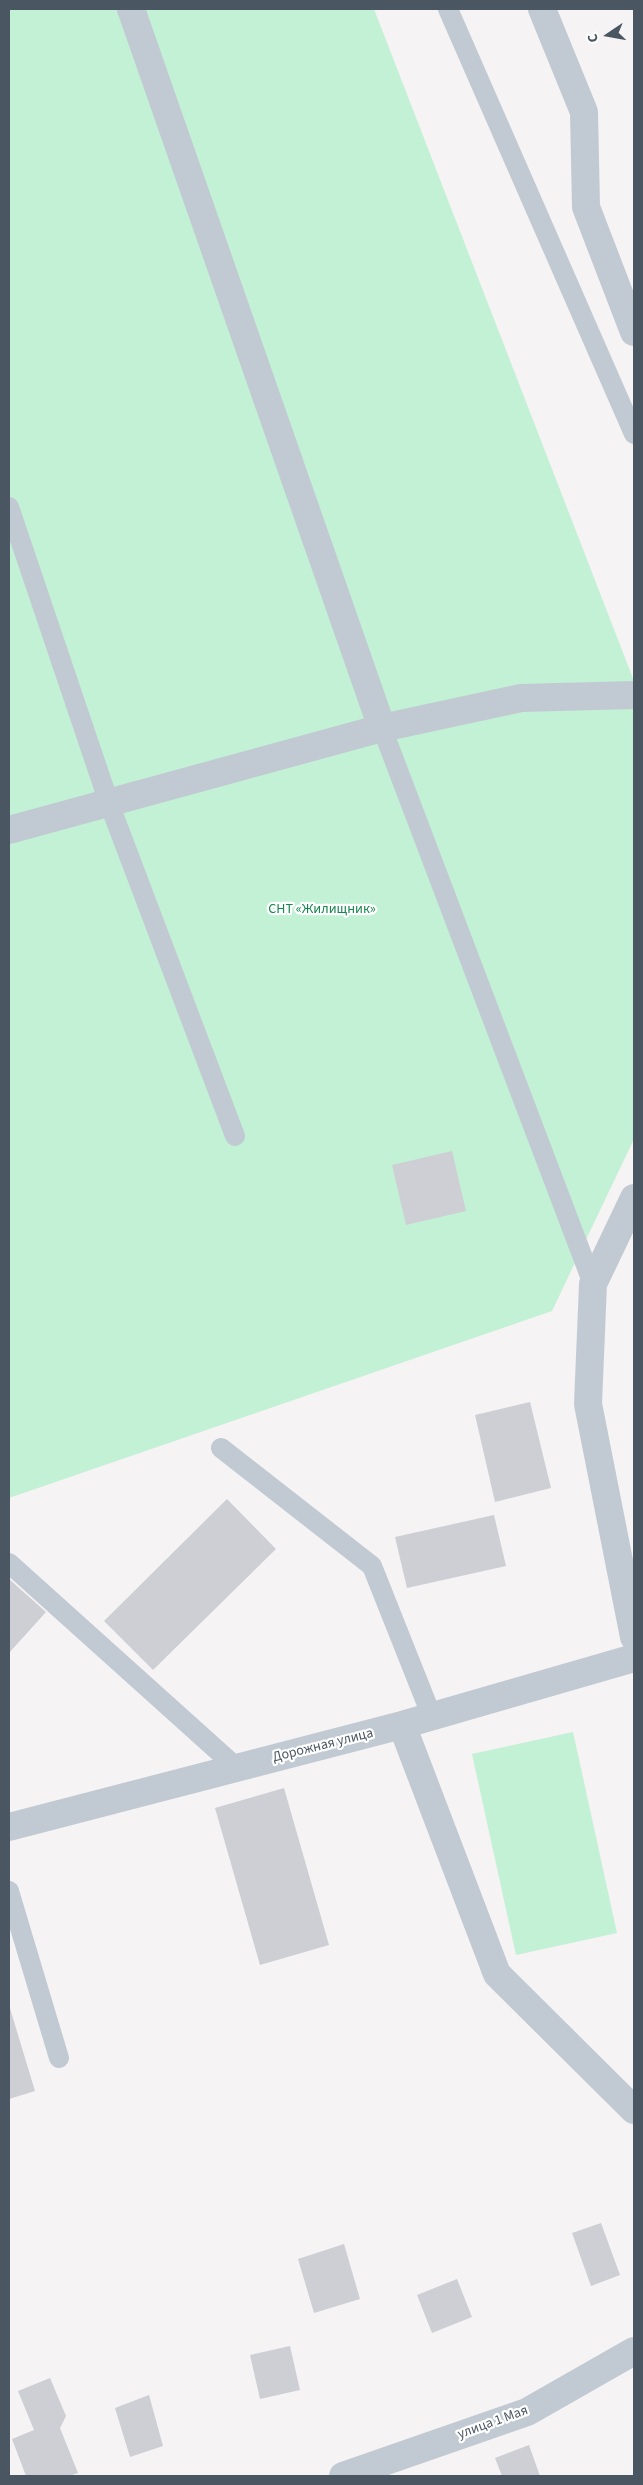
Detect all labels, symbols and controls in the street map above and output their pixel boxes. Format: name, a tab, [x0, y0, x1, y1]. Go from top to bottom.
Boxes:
north arrow	[583, 10, 633, 60]
text: С	[583, 32, 604, 44]
park label: СНТ «Жилищник»	[268, 902, 376, 918]
street label: Дорожная улица	[271, 1725, 375, 1767]
street label: улица 1 Мая	[455, 2403, 531, 2443]

